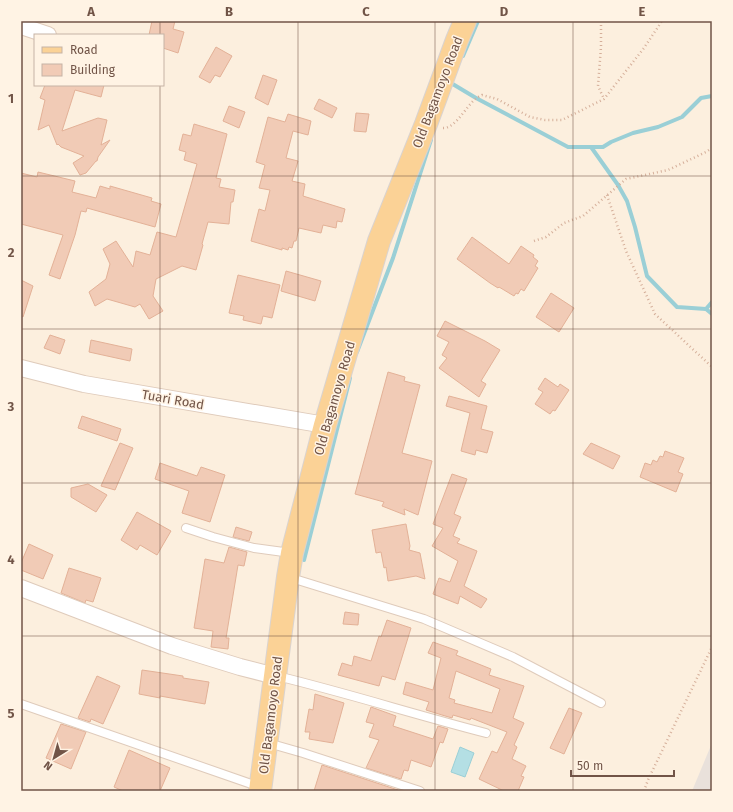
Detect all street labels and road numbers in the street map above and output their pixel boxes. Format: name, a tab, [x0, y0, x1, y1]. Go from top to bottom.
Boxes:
street label: Old Bagamoyo Road	[409, 34, 466, 150]
street label: Old Bagamoyo Road	[311, 339, 358, 457]
street label: Tuari Road	[141, 387, 205, 412]
street label: Old Bagamoyo Road	[256, 655, 285, 775]

